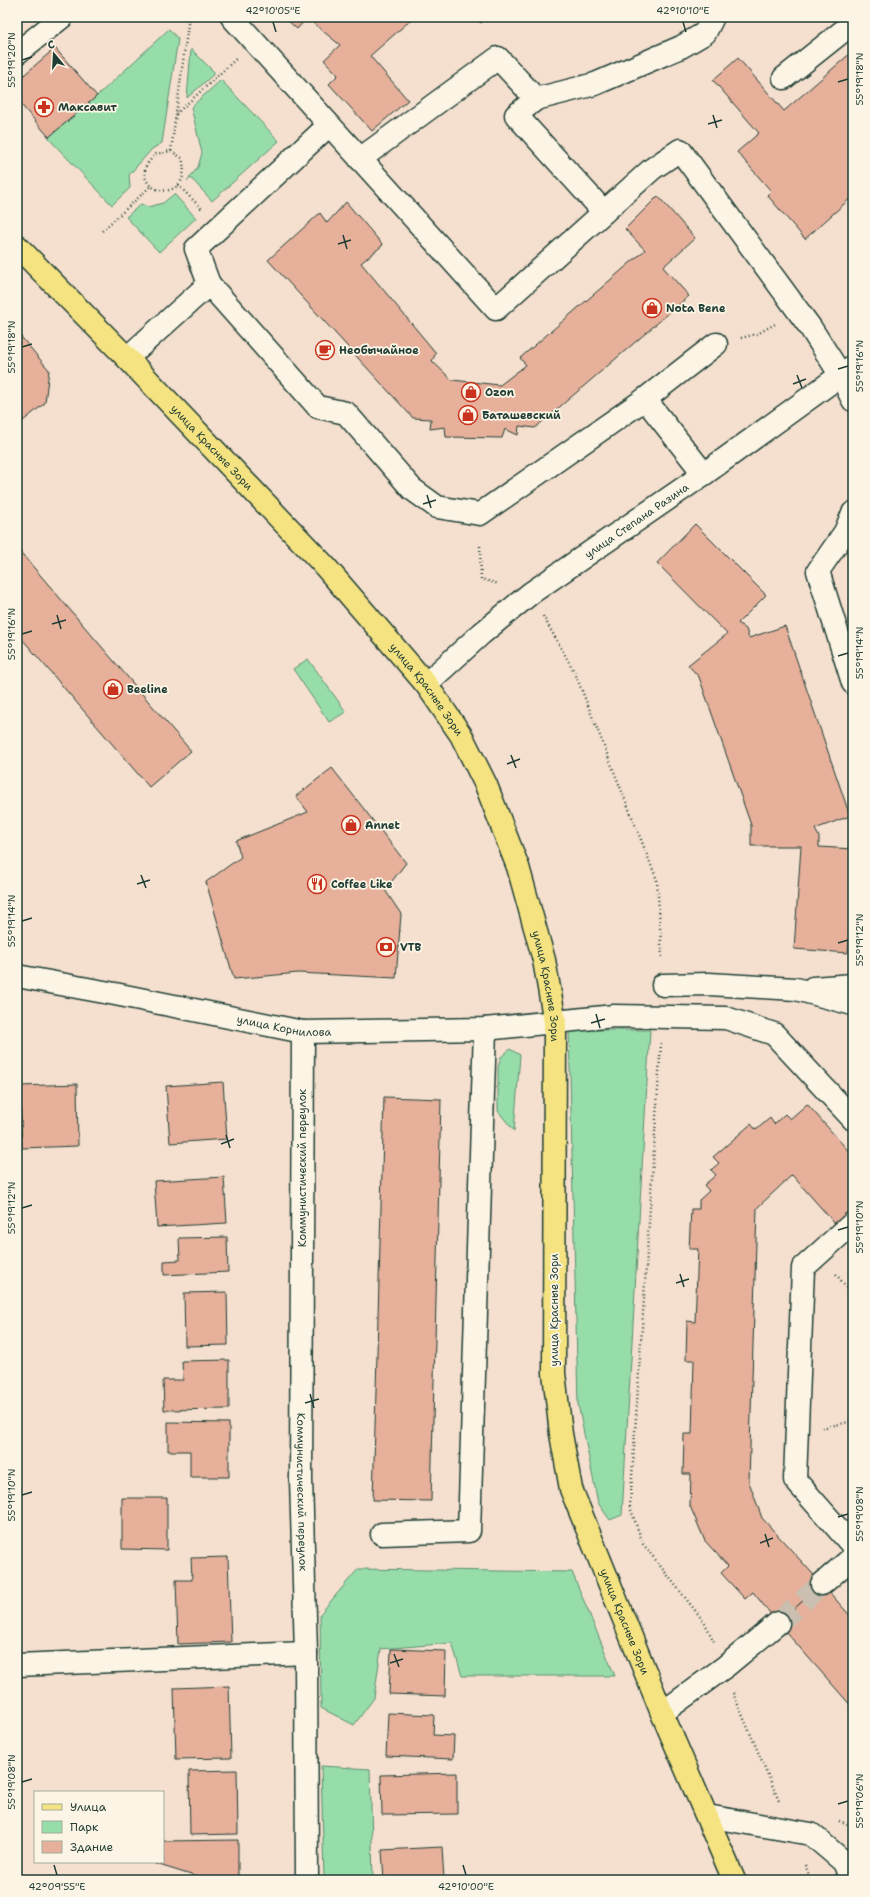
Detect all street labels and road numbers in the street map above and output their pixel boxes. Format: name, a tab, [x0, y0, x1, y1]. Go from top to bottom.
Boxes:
street label: улица Красные Зори	[167, 401, 256, 494]
street label: улица Степана Разина	[582, 480, 692, 562]
street label: улица Красные Зори	[386, 640, 466, 739]
street label: улица Красные Зори	[528, 929, 562, 1042]
street label: улица Корнилова	[236, 1012, 332, 1040]
street label: Коммунистический переулок	[295, 1089, 310, 1247]
street label: улица Красные Зори	[547, 1254, 562, 1367]
street label: Коммунистический переулок	[293, 1413, 311, 1572]
street label: улица Красные Зори	[596, 1566, 653, 1677]

